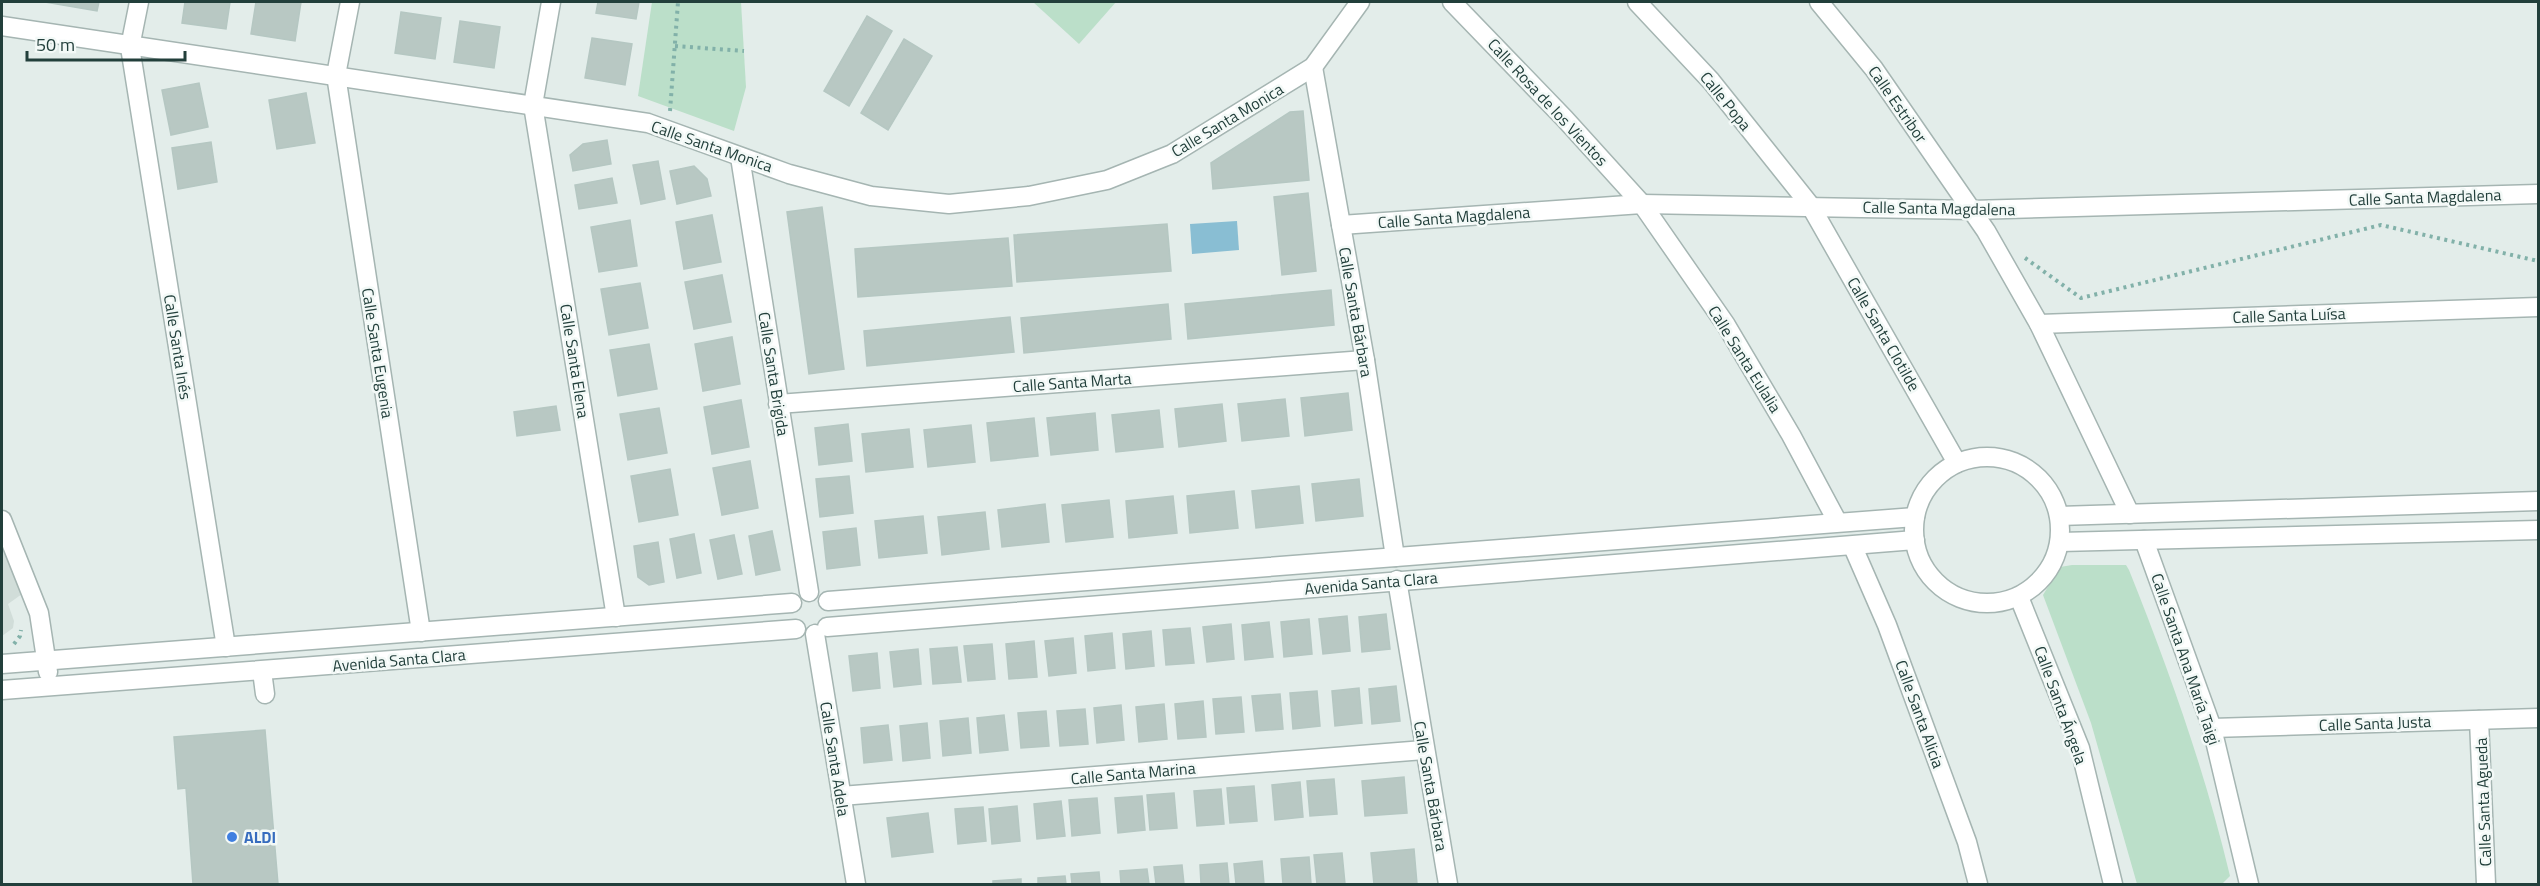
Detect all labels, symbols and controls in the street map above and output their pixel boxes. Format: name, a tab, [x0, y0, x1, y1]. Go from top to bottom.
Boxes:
scale bar	[27, 24, 184, 62]
text: 50 m	[36, 31, 75, 58]
street label: Calle Rosa de los Vientos	[1482, 33, 1614, 171]
street label: Calle Estribor	[1863, 61, 1934, 148]
street label: Calle Popa	[1695, 66, 1757, 136]
street label: Calle Santa Monica	[1166, 77, 1288, 163]
street label: Calle Santa Monica	[648, 114, 776, 178]
street label: Calle Santa Magdalena	[2348, 182, 2502, 212]
street label: Calle Santa Magdalena	[1862, 195, 2016, 221]
street label: Calle Santa Magdalena	[1377, 200, 1531, 234]
street label: Calle Santa Bárbara	[1333, 245, 1379, 379]
street label: Calle Santa Clotilde	[1842, 272, 1926, 396]
street label: Calle Santa Eugenia	[356, 286, 400, 420]
street label: Calle Santa Inés	[158, 293, 198, 401]
street label: Calle Santa Eulalia	[1702, 301, 1788, 417]
street label: Calle Santa Luísa	[2232, 301, 2346, 329]
street label: Calle Santa Elena	[554, 302, 596, 420]
street label: Calle Santa Brigida	[752, 310, 796, 438]
street label: Calle Santa Marta	[1012, 366, 1132, 398]
street label: Avenida Santa Clara	[1304, 565, 1438, 601]
street label: Calle Santa Ana María Taigi	[2145, 570, 2227, 748]
street label: Avenida Santa Clara	[332, 642, 466, 678]
street label: Calle Santa Ángela	[2028, 643, 2094, 767]
street label: Calle Santa Alicia	[1889, 657, 1951, 771]
street label: Calle Santa Adela	[814, 700, 856, 818]
street label: Calle Santa Justa	[2318, 709, 2432, 737]
street label: Calle Santa Bárbara	[1408, 719, 1454, 853]
street label: Calle Santa Agueda	[2469, 737, 2497, 867]
street label: Calle Santa Marina	[1070, 756, 1196, 790]
place label: ALDI	[244, 825, 276, 849]
marker: ALDI	[225, 830, 239, 844]

